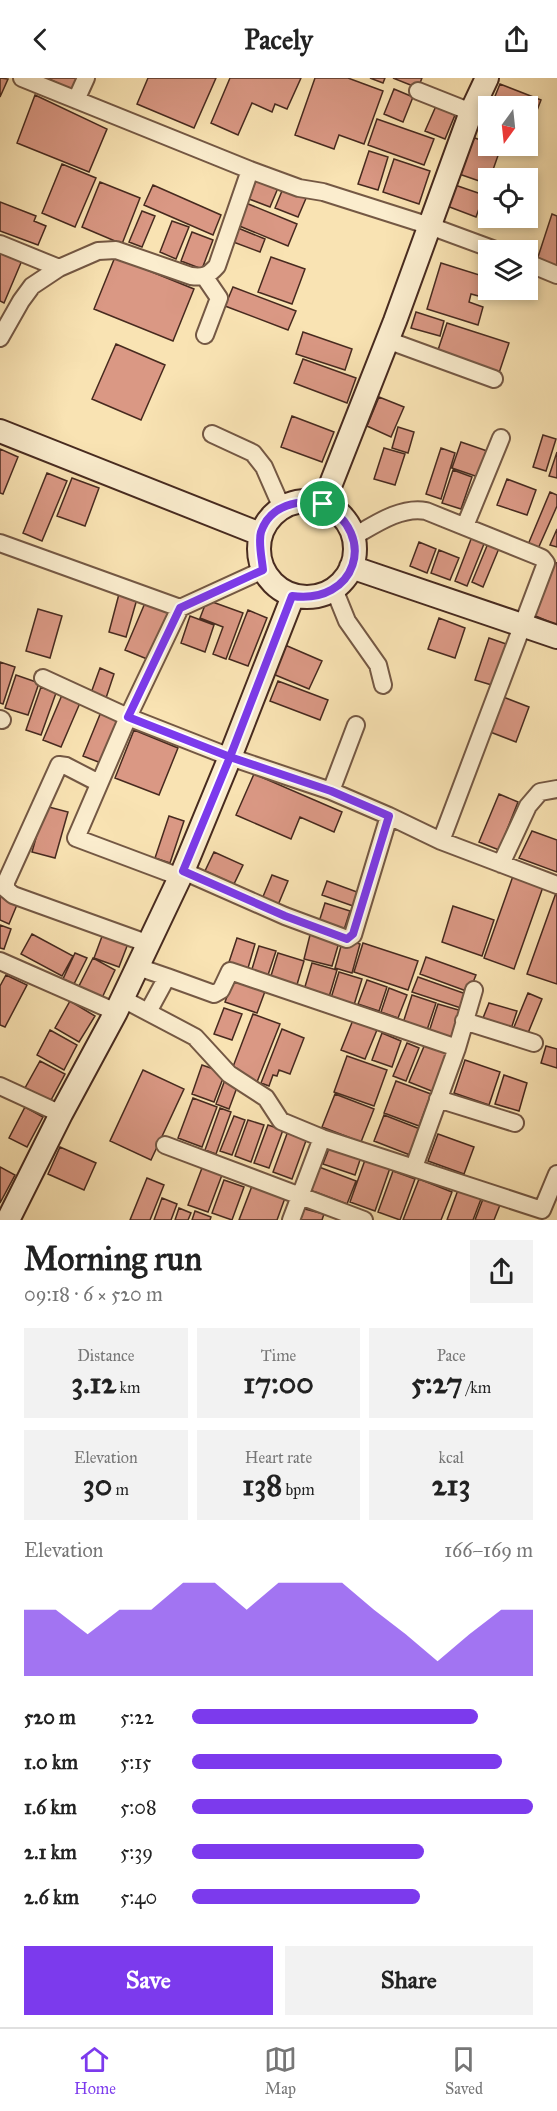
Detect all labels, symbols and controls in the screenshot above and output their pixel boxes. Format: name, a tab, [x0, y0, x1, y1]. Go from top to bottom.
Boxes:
icon: back	[24, 23, 57, 56]
text: Pacely	[244, 23, 313, 56]
icon: share	[500, 23, 533, 56]
north arrow	[478, 96, 538, 156]
map controls	[478, 96, 538, 300]
button: locate	[478, 168, 538, 228]
button: layers	[478, 240, 538, 300]
pin	[297, 478, 348, 529]
icon: arrive	[306, 487, 339, 520]
text: Morning run	[24, 1239, 202, 1279]
button: share	[470, 1240, 533, 1303]
text: 09:18 · 6 × 520 m	[24, 1282, 163, 1306]
text: Distance	[77, 1346, 135, 1365]
text: Time	[261, 1346, 296, 1365]
text: Pace	[437, 1346, 466, 1365]
text: 3.12	[71, 1365, 116, 1401]
text: 17:00	[243, 1365, 314, 1401]
text: 5:27	[411, 1365, 463, 1401]
text: km	[116, 1378, 140, 1397]
text: /km	[463, 1378, 491, 1397]
text: Elevation	[74, 1448, 138, 1467]
text: Heart rate	[245, 1448, 312, 1467]
text: kcal	[439, 1448, 464, 1467]
text: 30	[83, 1467, 112, 1503]
text: 138	[242, 1467, 282, 1503]
text: 213	[432, 1467, 470, 1503]
text: m	[112, 1480, 129, 1499]
text: bpm	[282, 1480, 315, 1499]
text: Elevation	[24, 1538, 103, 1562]
text: 166–169 m	[444, 1538, 533, 1562]
text: 520 m	[24, 1705, 76, 1729]
text: 5:22	[120, 1705, 154, 1729]
text: 1.0 km	[24, 1750, 78, 1774]
text: 5:15	[120, 1750, 151, 1774]
text: 1.6 km	[24, 1795, 77, 1819]
text: 5:08	[120, 1795, 157, 1819]
text: 2.1 km	[24, 1840, 77, 1864]
text: 5:39	[120, 1840, 153, 1864]
text: 2.6 km	[24, 1885, 79, 1909]
text: 5:40	[120, 1885, 157, 1909]
button: Save	[24, 1946, 273, 2015]
button: Share	[285, 1946, 533, 2015]
tab: Home	[74, 2043, 116, 2098]
tab: Map	[264, 2043, 297, 2098]
tab: Saved	[445, 2043, 483, 2098]

